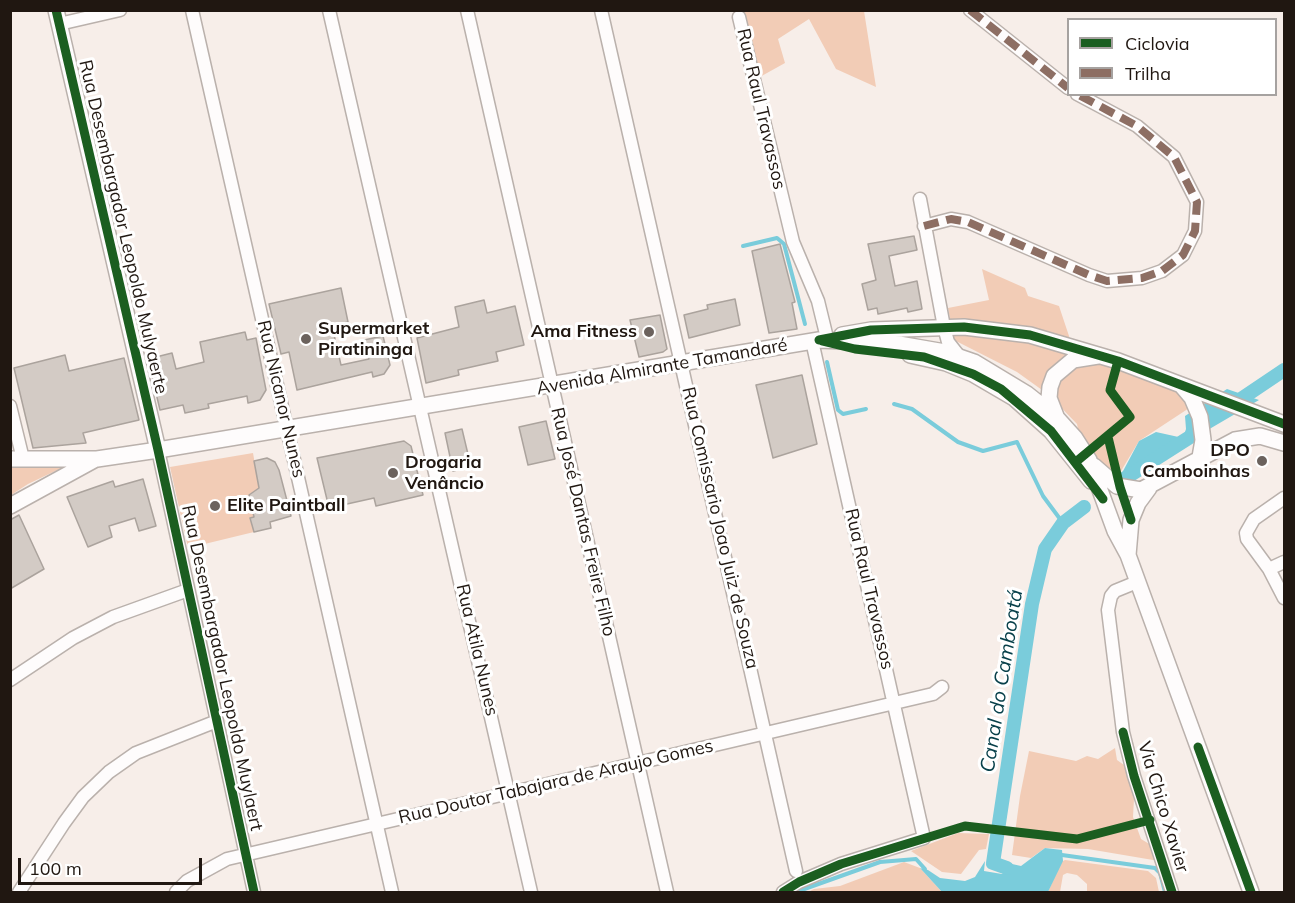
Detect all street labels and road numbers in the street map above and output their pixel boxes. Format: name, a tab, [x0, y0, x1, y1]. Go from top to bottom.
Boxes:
street label: Rua Raul Travassos	[732, 26, 790, 192]
street label: Rua Desembargador Leopoldo Mulyaerte	[74, 58, 172, 396]
street label: Rua Nicanor Nunes	[252, 318, 310, 480]
street label: Avenida Almirante Tamandaré	[535, 334, 789, 400]
street label: Rua Comissario Joao Juiz de Souza	[677, 385, 763, 671]
street label: Rua José Dantas Freire Filho	[546, 405, 620, 639]
street label: Rua Desembargador Leopoldo Muylaert	[177, 503, 267, 833]
street label: Rua Raul Travassos	[840, 506, 898, 672]
street label: Rua Atila Nunes	[451, 582, 503, 718]
street label: Rua Doutor Tabajara de Araujo Gomes	[396, 735, 716, 829]
street label: Via Chico Xavier	[1133, 739, 1193, 875]

